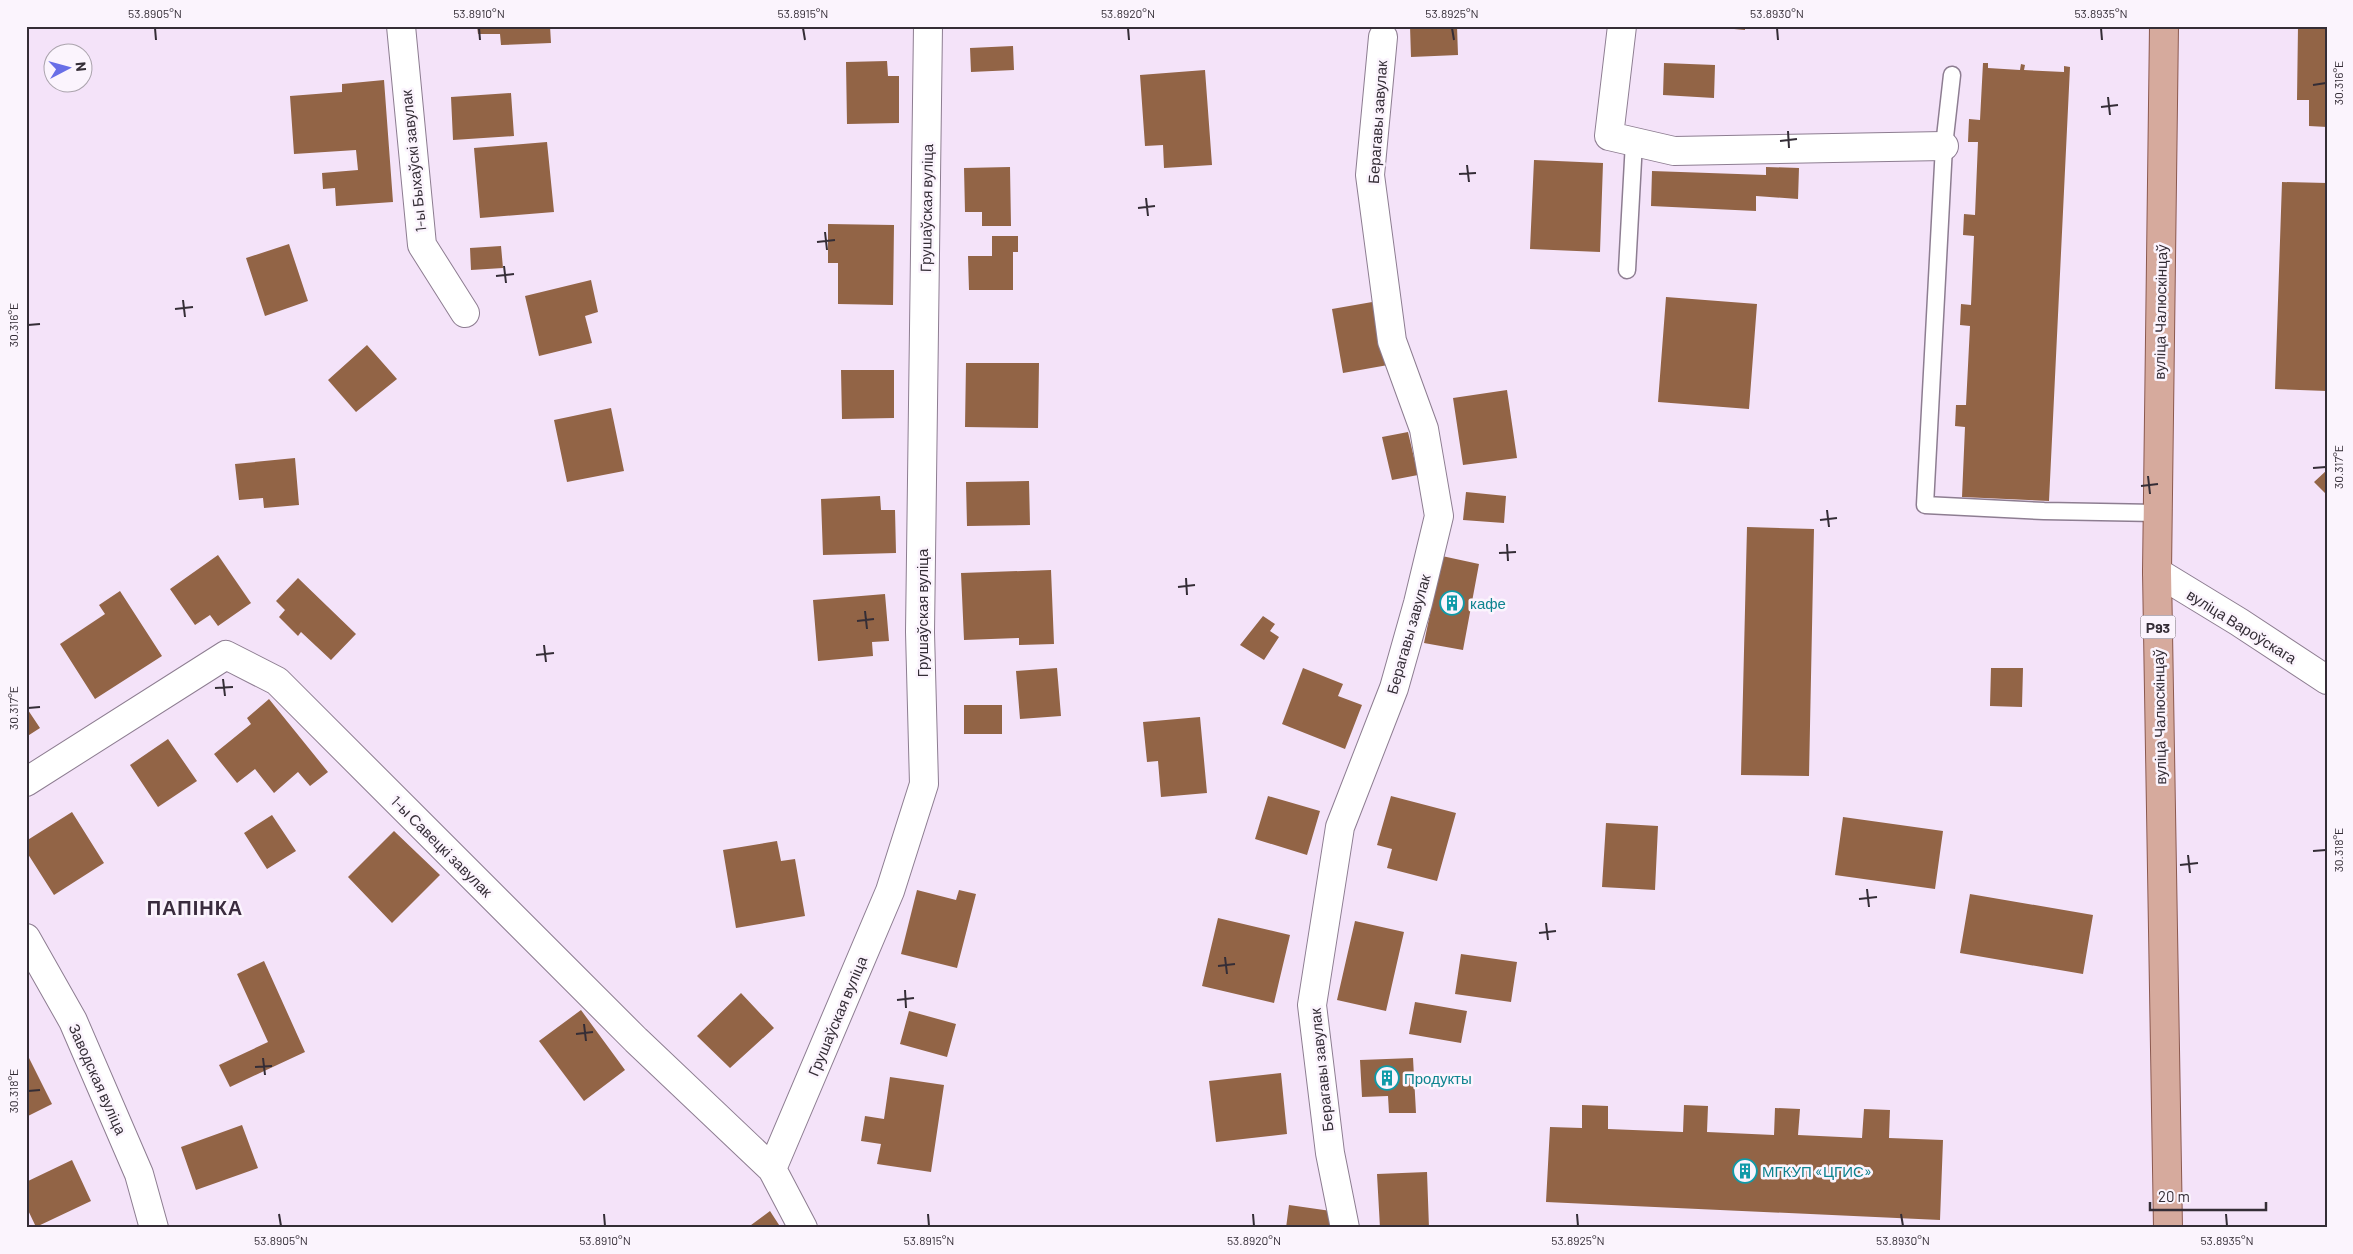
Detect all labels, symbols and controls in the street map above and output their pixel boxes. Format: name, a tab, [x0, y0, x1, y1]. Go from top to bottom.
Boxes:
text: 53.8905°N	[128, 6, 182, 20]
text: 53.8910°N	[453, 6, 505, 20]
text: 53.8915°N	[777, 6, 829, 20]
text: 53.8920°N	[1101, 6, 1155, 20]
text: 53.8925°N	[1425, 6, 1479, 20]
text: 53.8930°N	[1750, 6, 1804, 20]
text: 53.8935°N	[2074, 6, 2128, 20]
north arrow	[42, 42, 92, 92]
street label: Берагавы завулак	[1364, 59, 1390, 184]
text: N	[72, 61, 90, 72]
text: 30.316°E	[2331, 61, 2345, 105]
street label: 1-ы Быхаўскі завулак	[397, 89, 429, 233]
street label: Грушаўская вуліца	[916, 143, 936, 272]
street label: вуліца Чалюскінцаў	[2150, 244, 2170, 380]
text: 30.316°E	[6, 303, 20, 347]
text: 30.317°E	[2331, 445, 2345, 489]
street label: Грушаўская вуліца	[913, 548, 931, 677]
street label: Берагавы завулак	[1382, 572, 1434, 696]
street label: вуліца Вароўскага	[2184, 585, 2301, 667]
building icon: кафе	[1439, 590, 1465, 616]
place label: кафе	[1470, 594, 1506, 612]
road number: Р93	[2140, 616, 2176, 638]
street label: вуліца Чалюскінцаў	[2149, 649, 2169, 785]
text: 30.317°E	[6, 686, 20, 730]
street label: 1-ы Савецкі завулак	[388, 792, 497, 901]
text: 30.318°E	[2331, 828, 2345, 872]
district label: ПАПІНКА	[147, 895, 243, 919]
street label: Грушаўская вуліца	[804, 953, 871, 1079]
street label: Берагавы завулак	[1306, 1007, 1336, 1133]
street label: Заводская вуліца	[65, 1021, 131, 1138]
building icon: Продукты	[1374, 1065, 1400, 1091]
text: 30.318°E	[6, 1069, 20, 1113]
place label: Продукты	[1404, 1069, 1472, 1087]
building icon: МГКУП «ЦГИС»	[1732, 1158, 1758, 1184]
place label: МГКУП «ЦГИС»	[1762, 1162, 1872, 1180]
scale bar	[2150, 1179, 2267, 1211]
text: 20 m	[2158, 1187, 2190, 1205]
text: 53.8905°N	[254, 1233, 308, 1247]
text: 53.8910°N	[579, 1233, 631, 1247]
text: 53.8915°N	[903, 1233, 955, 1247]
text: 53.8920°N	[1227, 1233, 1281, 1247]
text: 53.8925°N	[1551, 1233, 1605, 1247]
text: 53.8930°N	[1876, 1233, 1930, 1247]
text: 53.8935°N	[2200, 1233, 2254, 1247]

